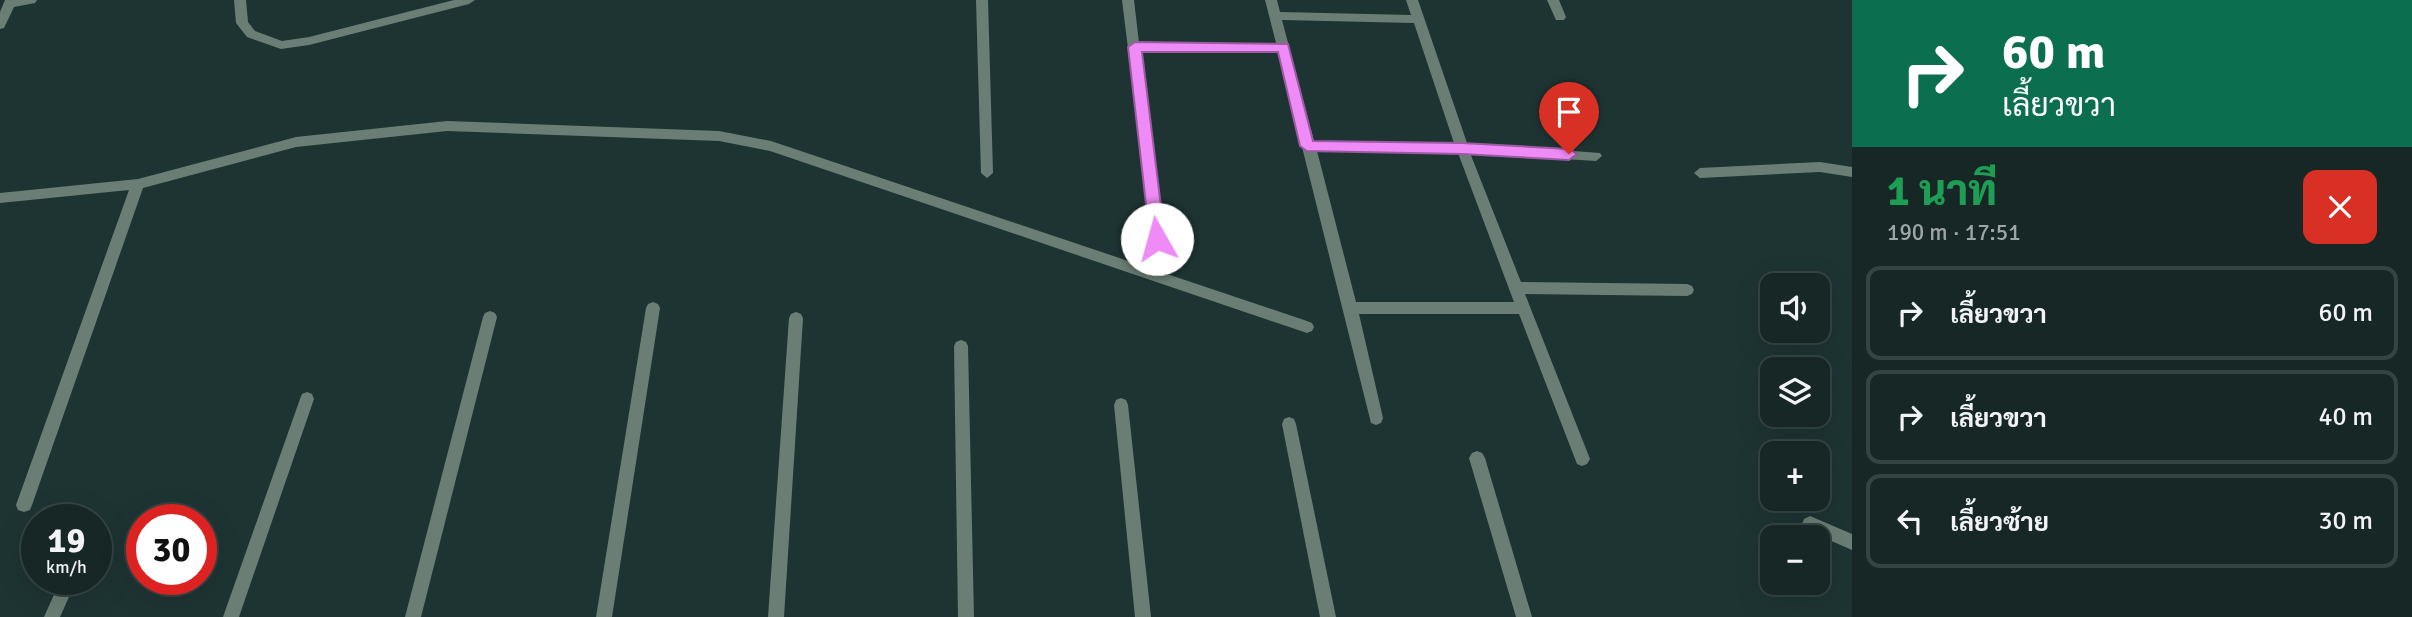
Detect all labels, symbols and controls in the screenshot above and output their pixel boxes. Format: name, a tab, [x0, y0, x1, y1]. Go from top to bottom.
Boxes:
text: 60 m	[2002, 22, 2105, 82]
icon: right	[1887, 28, 1978, 119]
pin	[1539, 82, 1599, 154]
text: เลี้ยวขวา	[2002, 86, 2116, 125]
icon: arrive	[1550, 93, 1588, 131]
text: 1 นาที	[1887, 166, 1997, 217]
button: close	[2303, 170, 2377, 244]
position arrow	[1120, 202, 1194, 276]
text: 190 m · 17:51	[1887, 218, 2021, 247]
map controls	[1760, 273, 1830, 595]
button: sound	[1760, 273, 1830, 343]
icon: right	[1891, 294, 1929, 332]
text: 60 m	[2318, 297, 2373, 329]
text: เลี้ยวขวา	[1950, 299, 2047, 331]
button: layers	[1760, 357, 1830, 427]
icon: right	[1891, 398, 1929, 436]
text: 40 m	[2318, 401, 2373, 433]
text: เลี้ยวขวา	[1950, 403, 2047, 435]
button: +	[1760, 441, 1830, 511]
icon: left	[1891, 502, 1929, 540]
speed limit sign: 30	[126, 504, 217, 595]
text: 30 m	[2318, 505, 2373, 537]
text: เลี้ยวซ้าย	[1950, 507, 2049, 539]
text: 19	[48, 519, 85, 562]
button: −	[1760, 525, 1830, 595]
text: km/h	[46, 556, 87, 578]

